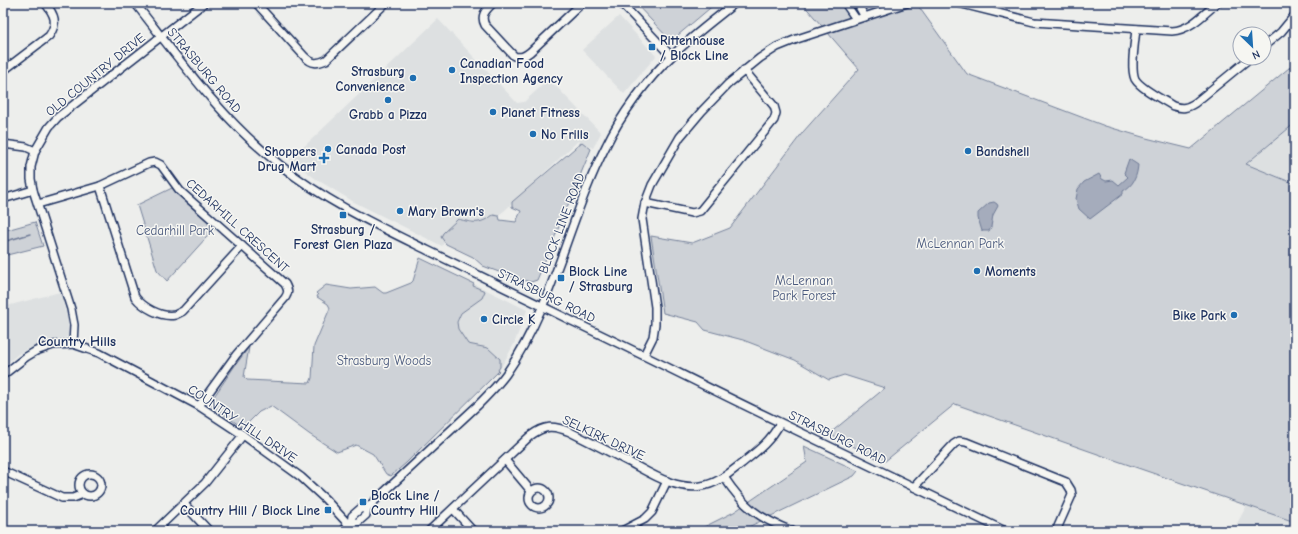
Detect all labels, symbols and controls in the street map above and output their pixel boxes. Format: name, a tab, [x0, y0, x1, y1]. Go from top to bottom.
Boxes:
street label: STRASBURG ROAD	[165, 25, 245, 116]
north arrow	[1232, 26, 1272, 66]
street label: OLD COUNTRY DRIVE	[43, 30, 148, 119]
place label: Rittenhouse / Block Line	[660, 33, 729, 63]
marker: Rittenhouse / Block Line	[647, 42, 657, 52]
text: N	[1250, 47, 1262, 62]
place label: Canadian Food Inspection Agency	[460, 56, 563, 86]
place label: Strasburg Convenience	[336, 64, 406, 94]
marker: Canadian Food Inspection Agency	[447, 65, 457, 75]
marker: Strasburg Convenience	[408, 73, 418, 83]
marker: Grabb a Pizza	[383, 95, 393, 105]
place label: Planet Fitness	[501, 105, 580, 120]
place label: Grabb a Pizza	[349, 107, 427, 122]
marker: Planet Fitness	[488, 107, 498, 117]
place label: No Frills	[541, 127, 589, 142]
marker: No Frills	[528, 129, 538, 139]
place label: Canada Post	[336, 142, 407, 157]
place label: Shoppers Drug Mart	[258, 144, 317, 174]
marker: Canada Post	[323, 144, 333, 154]
place label: Bandshell	[976, 144, 1029, 159]
marker: Bandshell	[963, 146, 973, 156]
marker: Shoppers Drug Mart	[319, 153, 329, 163]
street label: BLOCK LINE ROAD	[535, 171, 588, 275]
street label: CEDARHILL CRESCENT	[183, 175, 292, 276]
place label: Mary Brown's	[408, 204, 484, 219]
marker: Mary Brown's	[395, 206, 405, 216]
marker: Strasburg / Forest Glen Plaza	[338, 210, 348, 220]
place label: Strasburg / Forest Glen Plaza	[293, 222, 393, 252]
park label: Cedarhill Park	[136, 223, 215, 238]
park label: McLennan Park	[916, 236, 1004, 251]
place label: Block Line / Strasburg	[569, 264, 633, 294]
place label: Moments	[985, 264, 1036, 279]
street label: STRASBURG ROAD	[496, 265, 598, 326]
marker: Moments	[972, 266, 982, 276]
marker: Block Line / Strasburg	[556, 273, 566, 283]
park label: McLennan Park Forest	[772, 273, 837, 303]
place label: Bike Park	[1172, 308, 1227, 323]
marker: Bike Park	[1229, 310, 1239, 320]
place label: Circle K	[492, 312, 536, 327]
marker: Circle K	[479, 314, 489, 324]
district label: Country Hills	[38, 333, 116, 350]
park label: Strasburg Woods	[337, 353, 431, 368]
street label: COUNTRY HILL DRIVE	[185, 381, 300, 466]
street label: STRASBURG ROAD	[787, 407, 889, 468]
street label: SELKIRK DRIVE	[560, 412, 647, 463]
place label: Block Line / Country Hill	[371, 488, 440, 518]
marker: Block Line / Country Hill	[358, 497, 368, 507]
place label: Country Hill / Block Line	[180, 503, 321, 518]
marker: Country Hill / Block Line	[323, 505, 333, 515]

